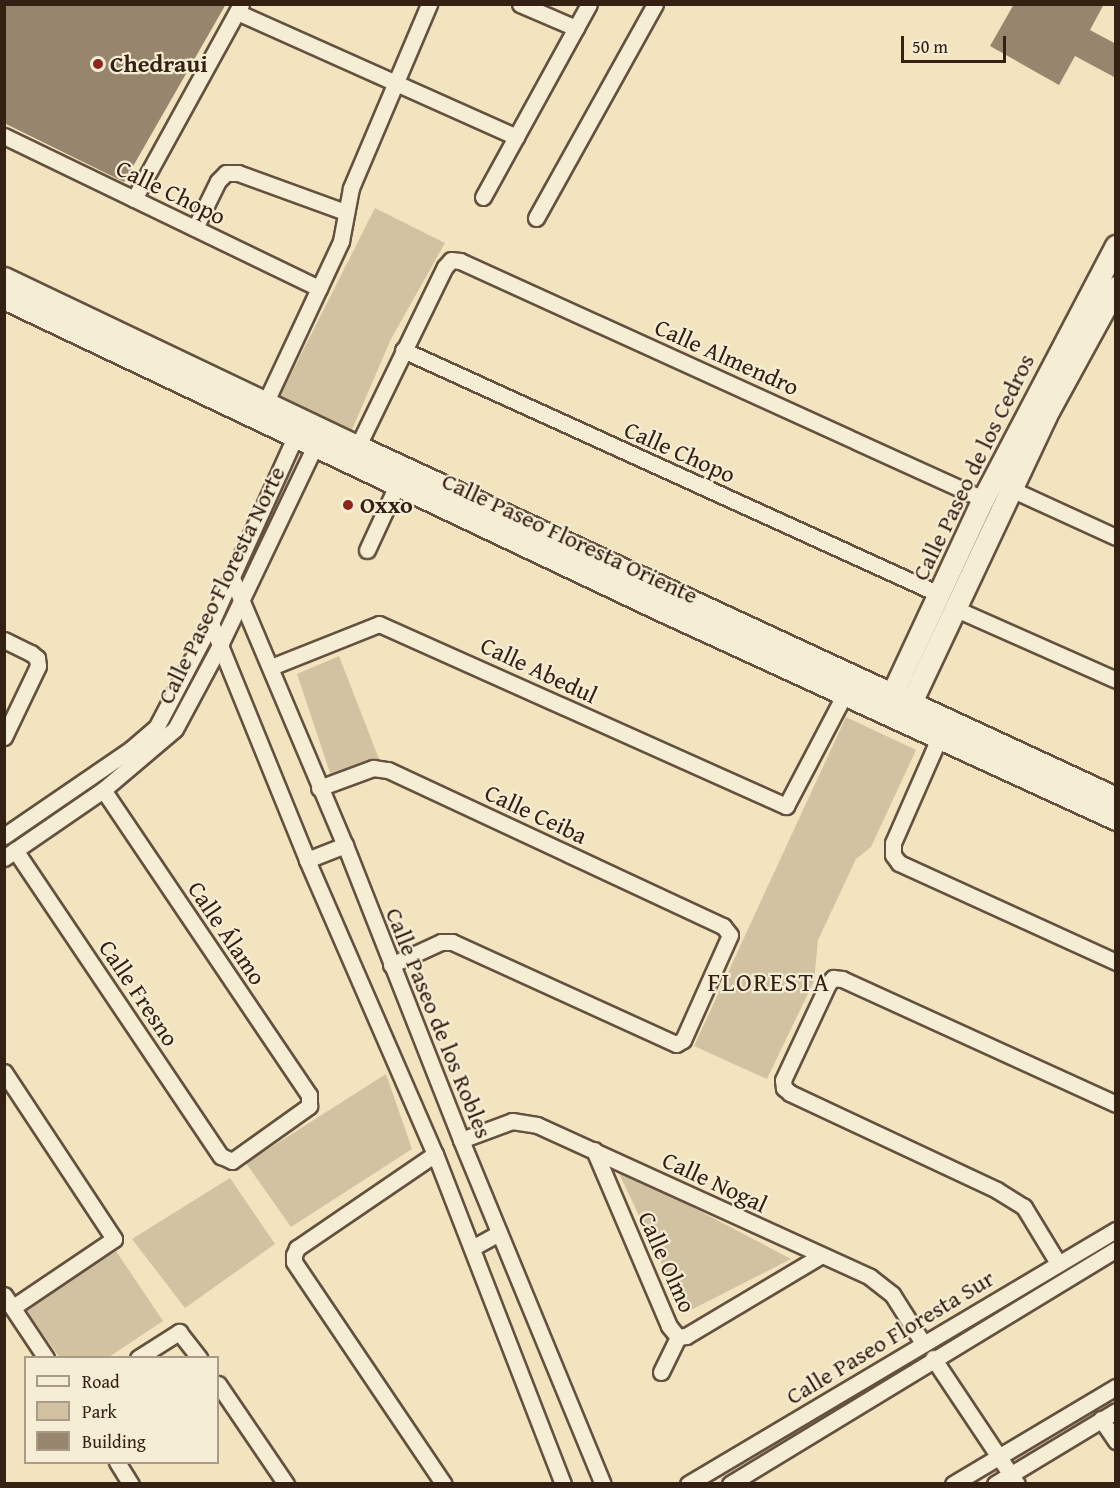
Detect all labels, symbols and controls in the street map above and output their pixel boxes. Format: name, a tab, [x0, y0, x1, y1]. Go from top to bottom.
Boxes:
scale bar	[904, 24, 1009, 62]
text: 50 m	[912, 33, 948, 60]
place label: Chedraui	[110, 50, 208, 78]
marker: Chedraui	[91, 57, 105, 71]
street label: Calle Chopo	[111, 153, 231, 231]
street label: Calle Almendro	[651, 312, 803, 402]
street label: Calle Paseo de los Cedros	[906, 349, 1040, 585]
street label: Calle Chopo	[620, 415, 740, 489]
street label: Calle Paseo Floresta Norte	[151, 462, 291, 708]
street label: Calle Paseo Floresta Oriente	[438, 466, 702, 610]
place label: Oxxo	[360, 491, 413, 519]
marker: Oxxo	[341, 498, 355, 512]
street label: Calle Abedul	[476, 630, 602, 710]
street label: Calle Ceiba	[480, 778, 592, 850]
street label: Calle Álamo	[182, 876, 272, 990]
street label: Calle Paseo de los Robles	[380, 903, 498, 1143]
street label: Calle Fresno	[93, 934, 185, 1052]
district label: FLORESTA	[708, 966, 830, 998]
street label: Calle Nogal	[658, 1145, 772, 1219]
street label: Calle Olmo	[632, 1207, 702, 1317]
street label: Calle Paseo Floresta Sur	[781, 1263, 999, 1411]
legend	[24, 1356, 219, 1464]
text: Road	[82, 1368, 120, 1395]
text: Park	[82, 1398, 117, 1425]
text: Building	[82, 1428, 146, 1455]

